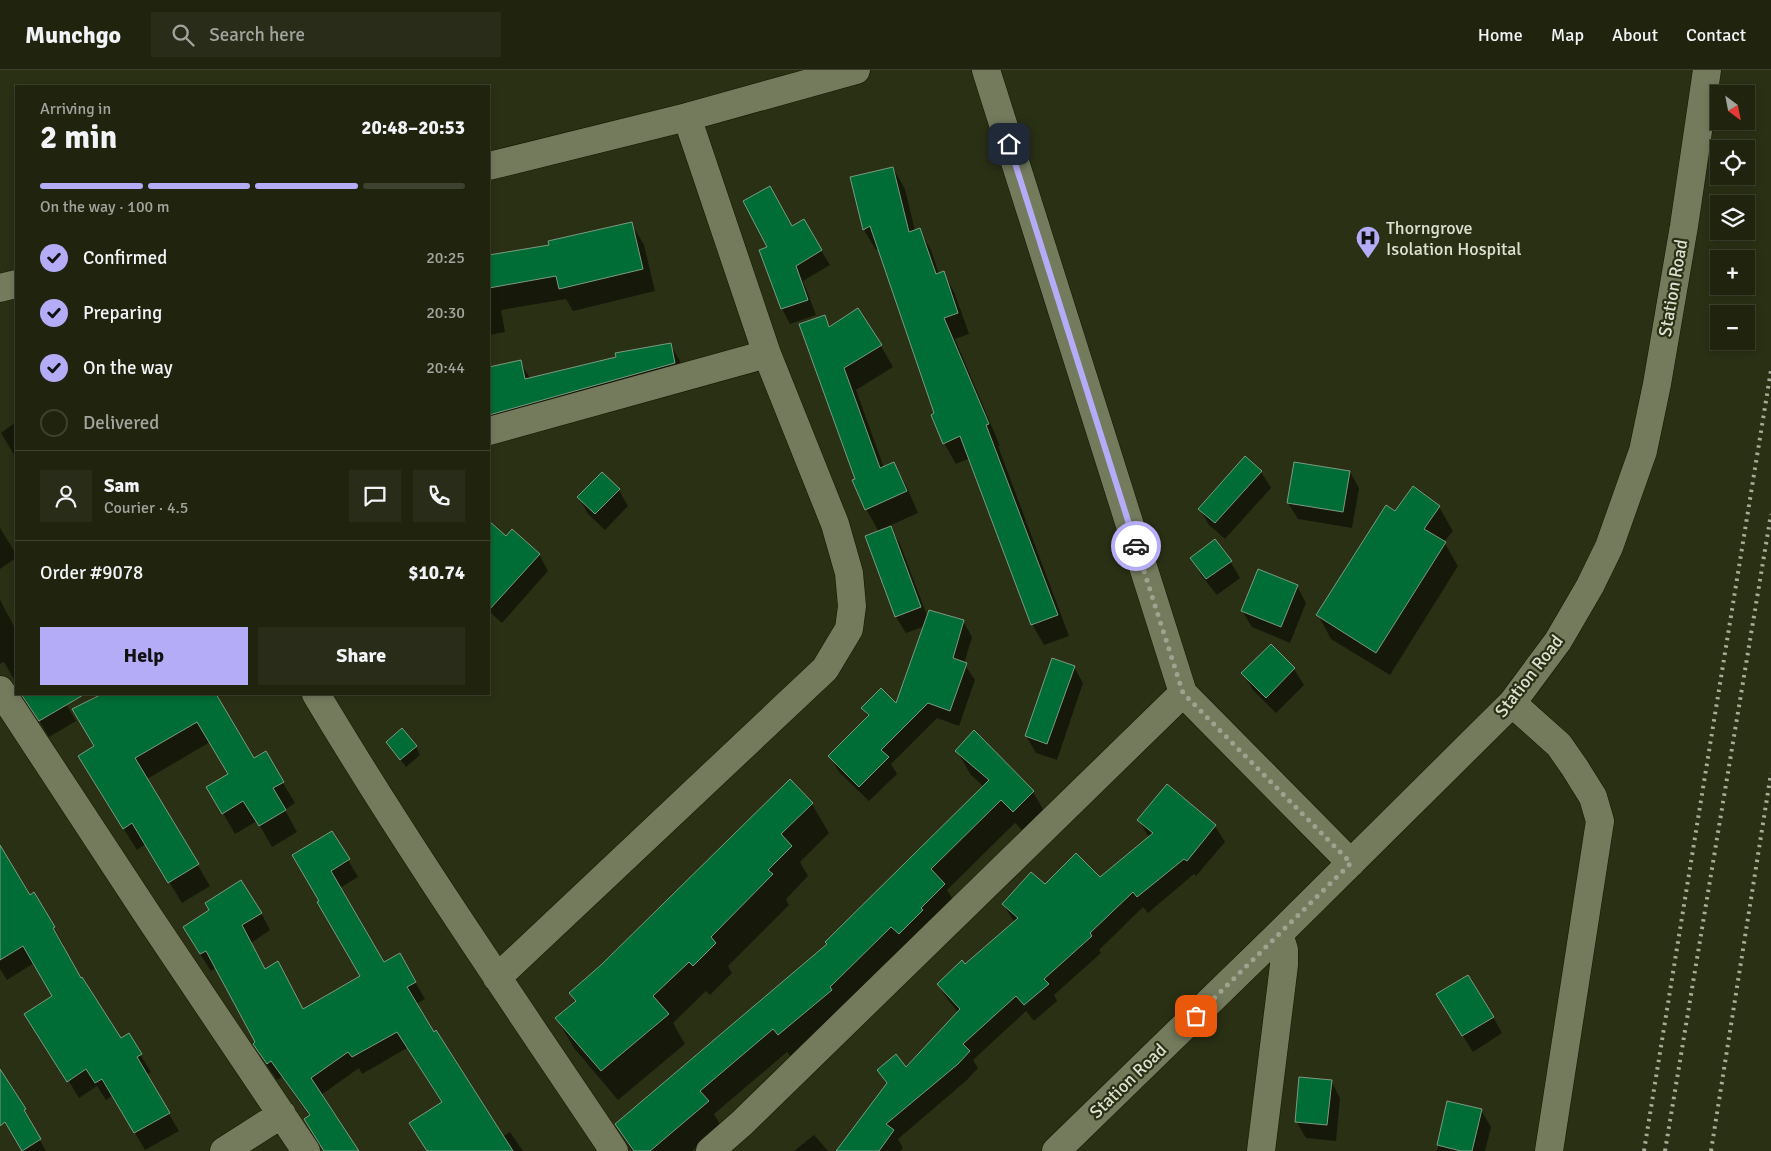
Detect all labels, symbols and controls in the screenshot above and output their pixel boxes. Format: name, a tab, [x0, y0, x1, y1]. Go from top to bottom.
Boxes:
search box	[151, 12, 501, 57]
text: Munchgo	[25, 20, 121, 50]
icon: search	[169, 21, 197, 49]
text: Search here	[209, 23, 305, 47]
text: Home	[1478, 24, 1523, 46]
text: Map	[1551, 24, 1584, 46]
text: About	[1612, 24, 1658, 46]
text: Contact	[1686, 24, 1746, 46]
north arrow	[1710, 85, 1755, 130]
map controls	[1710, 85, 1755, 350]
text: Arriving in	[40, 99, 111, 119]
text: 20:48–20:53	[361, 116, 465, 140]
text: 2 min	[40, 118, 117, 157]
pin	[988, 123, 1030, 165]
icon: home	[995, 130, 1023, 158]
button: locate	[1710, 140, 1755, 185]
button: layers	[1710, 195, 1755, 240]
text: On the way · 100 m	[40, 197, 170, 217]
place label: Thorngrove Isolation Hospital	[1386, 217, 1522, 260]
hospital icon: Thorngrove Isolation Hospital	[1355, 225, 1381, 259]
street label: Station Road	[1654, 238, 1692, 338]
icon: check	[40, 244, 68, 272]
text: Confirmed	[83, 246, 167, 270]
text: 20:25	[426, 248, 465, 268]
button: +	[1710, 250, 1755, 295]
icon: check	[40, 299, 68, 327]
text: Preparing	[83, 301, 162, 325]
text: 20:30	[426, 303, 465, 323]
button: −	[1710, 305, 1755, 350]
icon: check	[40, 354, 68, 382]
text: On the way	[83, 356, 173, 380]
text: 20:44	[426, 358, 465, 378]
text: Delivered	[83, 411, 159, 435]
button: person	[40, 470, 92, 522]
button: chat	[349, 470, 401, 522]
button: phone	[413, 470, 465, 522]
text: Sam	[104, 474, 140, 498]
text: Courier · 4.5	[104, 498, 188, 518]
courier	[1111, 521, 1161, 571]
icon: car	[1122, 532, 1150, 560]
text: Order #9078	[40, 561, 143, 585]
text: $10.74	[408, 561, 465, 585]
button: Help	[40, 627, 248, 685]
button: Share	[258, 627, 465, 685]
street label: Station Road	[1490, 631, 1568, 721]
pin	[1175, 995, 1217, 1037]
icon: bag	[1182, 1002, 1210, 1030]
street label: Station Road	[1085, 1039, 1171, 1123]

